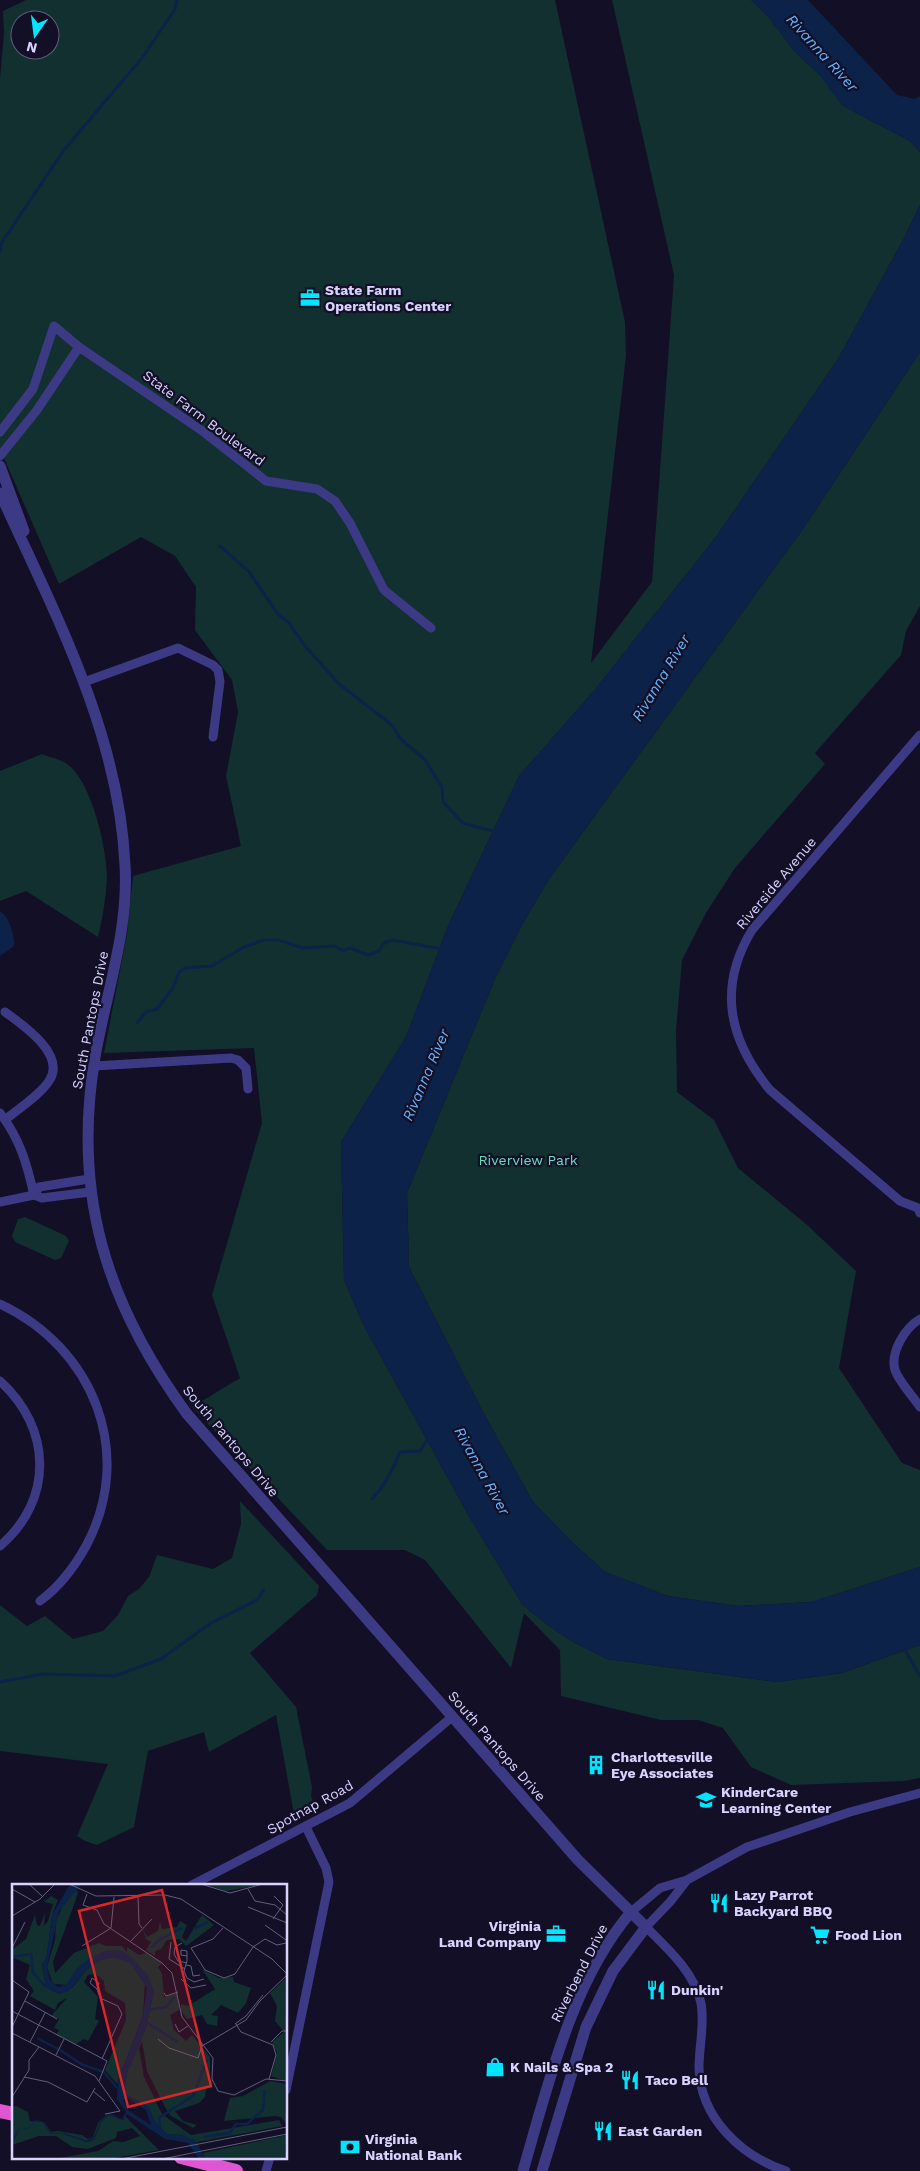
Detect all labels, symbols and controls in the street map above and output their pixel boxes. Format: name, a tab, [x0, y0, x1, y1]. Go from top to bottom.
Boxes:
north arrow	[10, 10, 60, 60]
water label: Rivanna River	[783, 11, 862, 96]
text: N	[25, 39, 39, 57]
place label: State Farm Operations Center	[325, 282, 451, 314]
office icon: State Farm Operations Center	[299, 287, 321, 309]
street label: State Farm Boulevard	[140, 367, 268, 469]
water label: Rivanna River	[628, 630, 695, 725]
street label: Riverside Avenue	[733, 834, 819, 932]
street label: South Pantops Drive	[69, 950, 111, 1090]
water label: Rivanna River	[399, 1025, 454, 1124]
park label: Riverview Park	[478, 1152, 578, 1168]
street label: South Pantops Drive	[180, 1382, 282, 1500]
water label: Rivanna River	[450, 1424, 514, 1519]
street label: South Pantops Drive	[445, 1688, 549, 1804]
place label: Charlottesville Eye Associates	[611, 1749, 714, 1781]
building icon: Charlottesville Eye Associates	[585, 1754, 607, 1776]
street label: Spotnap Road	[264, 1777, 356, 1837]
place label: KinderCare Learning Center	[721, 1784, 831, 1816]
school or university icon: KinderCare Learning Center	[695, 1789, 717, 1811]
inset map	[12, 1884, 288, 2158]
place label: Lazy Parrot Backyard BBQ	[734, 1887, 832, 1919]
restaurant icon: Lazy Parrot Backyard BBQ	[708, 1892, 730, 1914]
place label: Virginia Land Company	[439, 1918, 542, 1950]
street label: Riverbend Drive	[547, 1921, 611, 2025]
office icon: Virginia Land Company	[545, 1923, 567, 1945]
supermarket icon: Food Lion	[809, 1924, 831, 1946]
place label: Food Lion	[835, 1927, 902, 1943]
restaurant icon: Dunkin'	[645, 1979, 667, 2001]
place label: Dunkin'	[671, 1982, 723, 1998]
shop icon: K Nails & Spa 2	[484, 2056, 506, 2078]
place label: K Nails & Spa 2	[510, 2059, 613, 2075]
restaurant icon: Taco Bell	[619, 2069, 641, 2091]
place label: Taco Bell	[645, 2072, 709, 2088]
restaurant icon: East Garden	[592, 2120, 614, 2142]
place label: East Garden	[618, 2123, 702, 2139]
place label: Virginia National Bank	[365, 2131, 462, 2163]
bank icon: Virginia National Bank	[339, 2136, 361, 2158]

